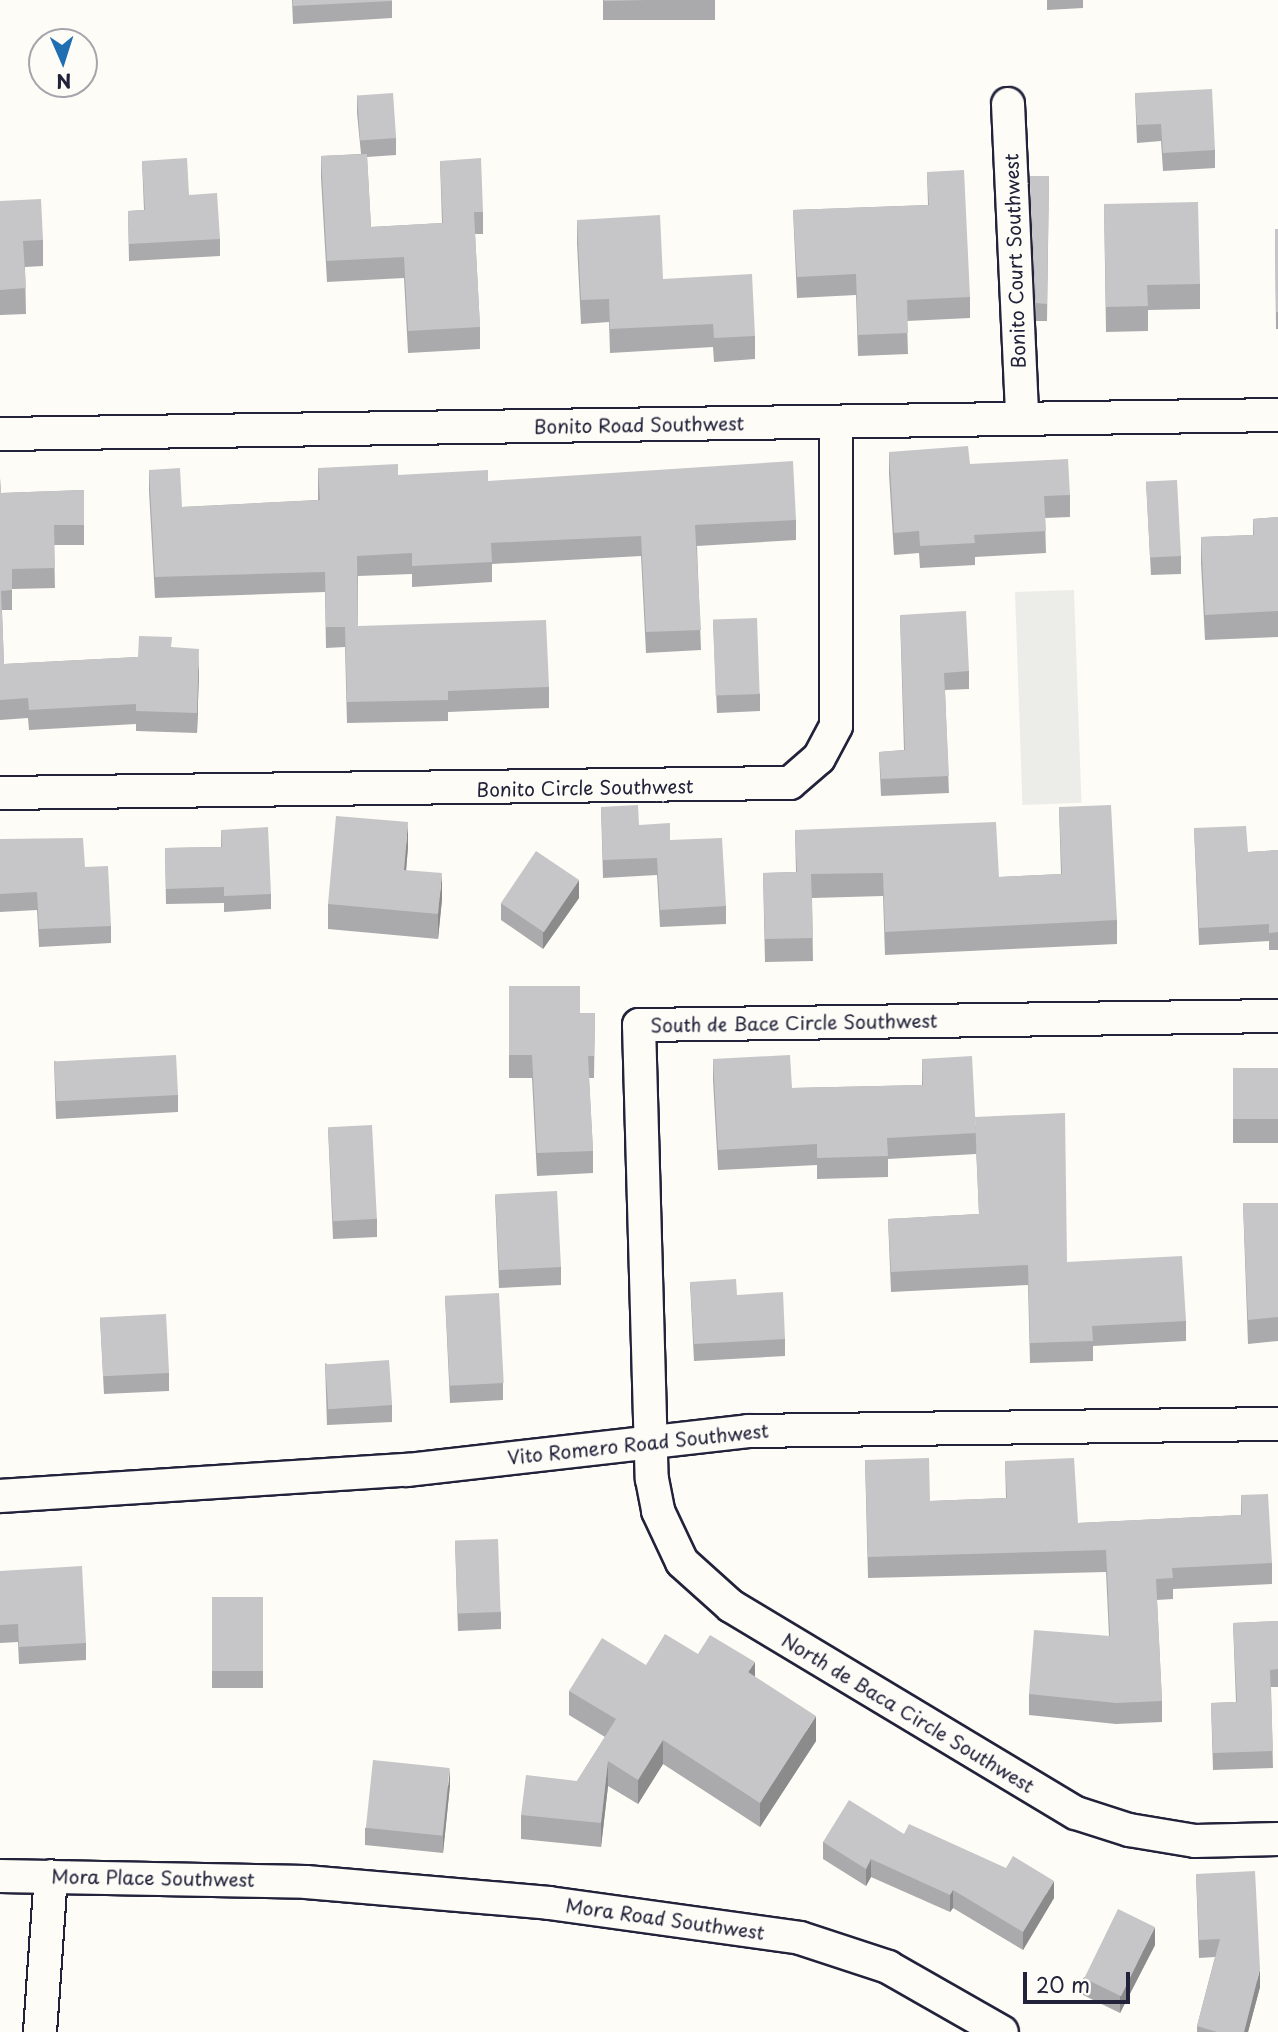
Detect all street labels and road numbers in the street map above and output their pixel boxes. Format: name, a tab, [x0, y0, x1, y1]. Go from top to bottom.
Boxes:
street label: Bonito Court Southwest	[1000, 152, 1030, 370]
street label: Bonito Road Southwest	[533, 412, 745, 438]
street label: Bonito Circle Southwest	[475, 775, 695, 801]
street label: South de Bace Circle Southwest	[648, 1009, 940, 1037]
street label: Vito Romero Road Southwest	[506, 1419, 770, 1469]
street label: North de Baca Circle Southwest	[776, 1628, 1040, 1798]
street label: Mora Place Southwest	[51, 1865, 255, 1891]
street label: Mora Road Southwest	[564, 1894, 766, 1944]

